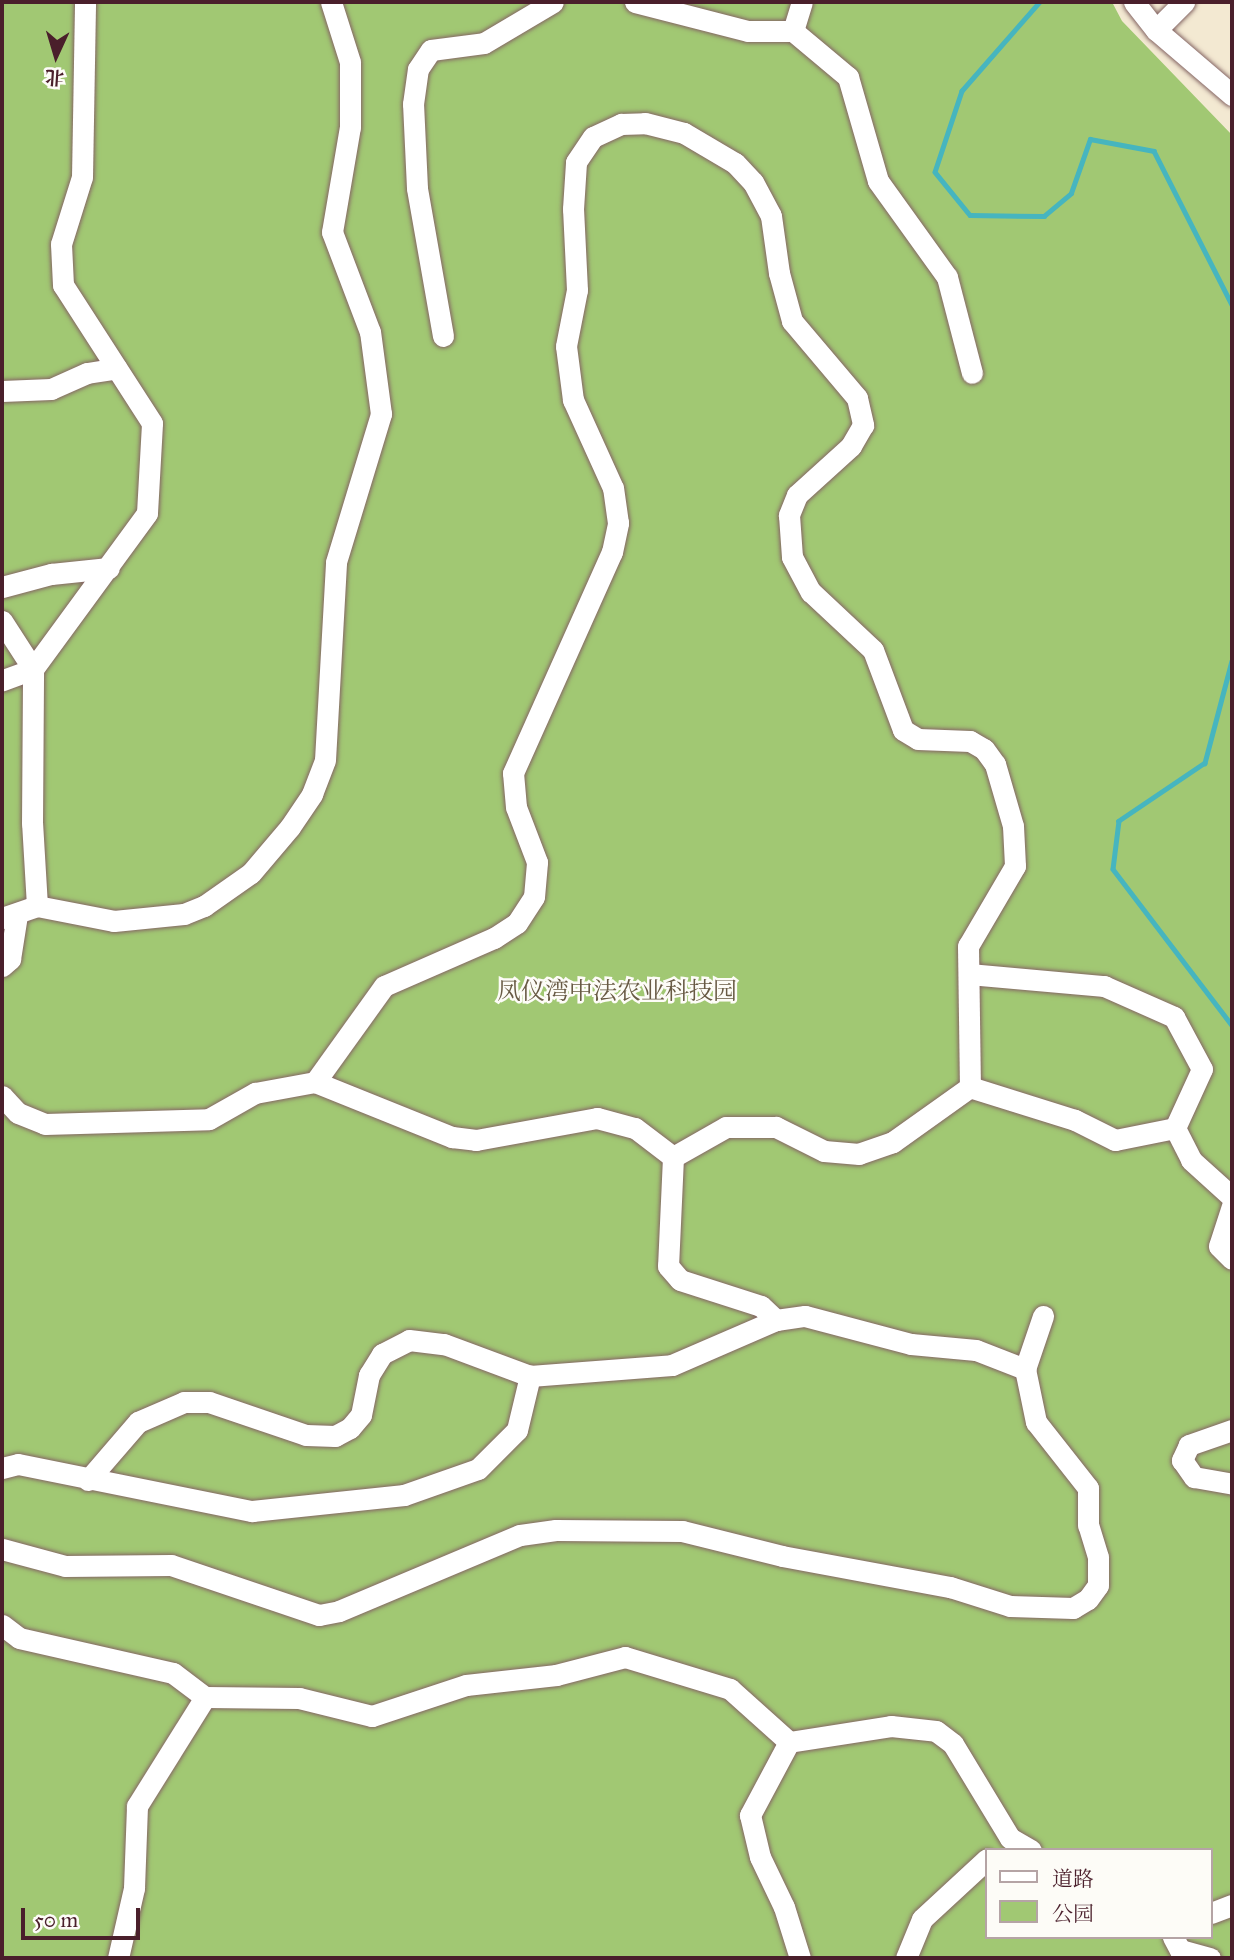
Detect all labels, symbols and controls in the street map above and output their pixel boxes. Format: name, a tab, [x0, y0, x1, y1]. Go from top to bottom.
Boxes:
north arrow	[21, 21, 91, 91]
text: 北	[44, 65, 65, 90]
park label: 凤仪湾中法农业科技园	[497, 978, 737, 1006]
legend	[986, 1848, 1213, 1939]
text: 道路	[1052, 1866, 1094, 1892]
scale bar	[24, 1894, 144, 1938]
text: 公园	[1052, 1901, 1094, 1927]
text: 50 m	[34, 1907, 78, 1933]

